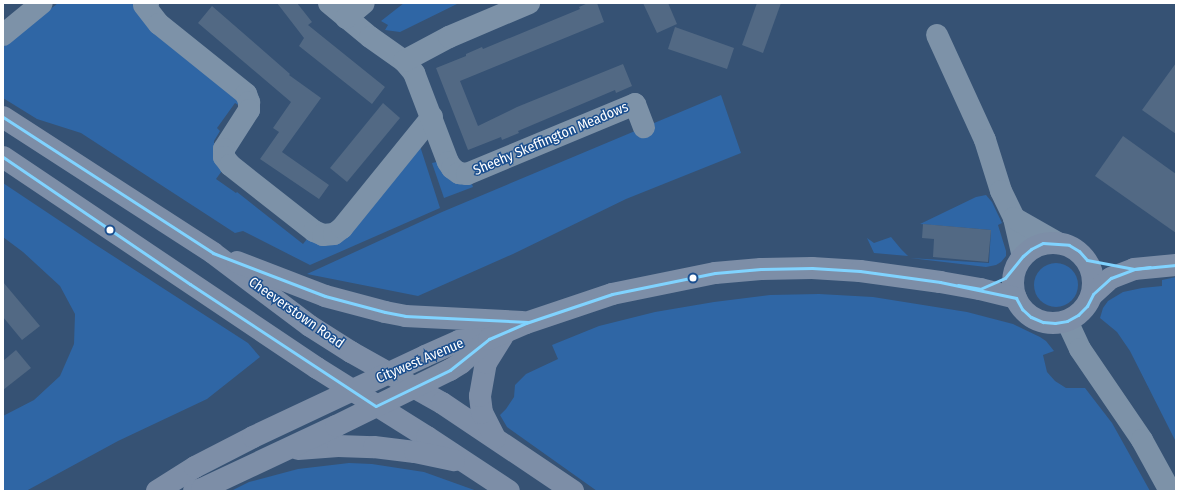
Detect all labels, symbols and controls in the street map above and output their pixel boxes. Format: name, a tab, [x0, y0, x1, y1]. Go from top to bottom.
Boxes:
street label: Sheehy Skeffington Meadows	[471, 99, 631, 179]
unlabelled marker	[105, 225, 115, 235]
unlabelled marker	[688, 273, 698, 283]
street label: Cheeverstown Road	[245, 274, 347, 352]
street label: Citywest Avenue	[374, 335, 466, 387]

